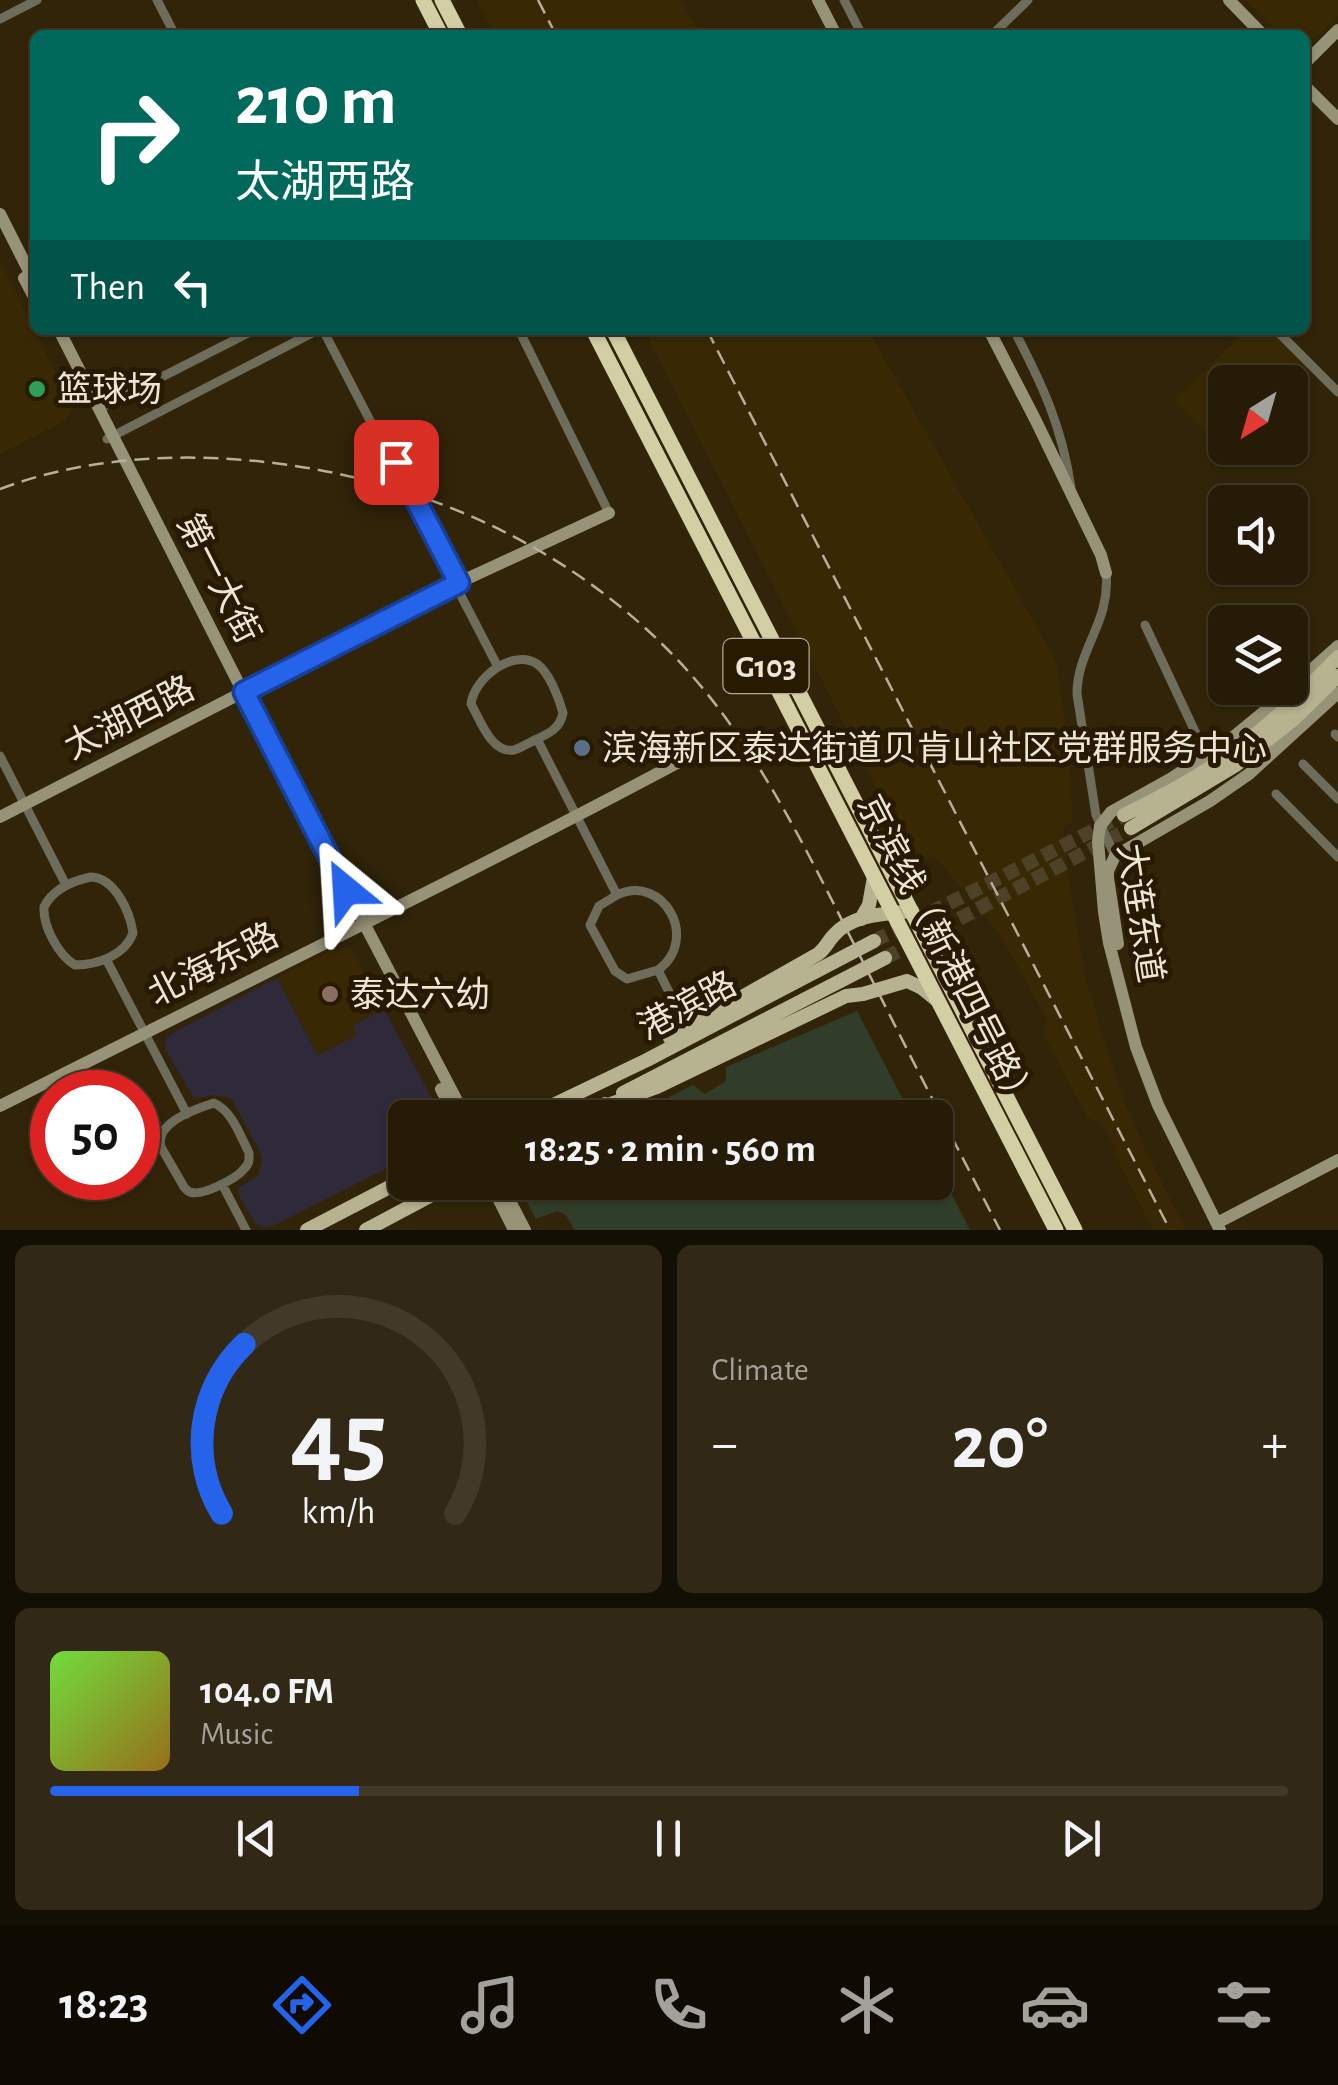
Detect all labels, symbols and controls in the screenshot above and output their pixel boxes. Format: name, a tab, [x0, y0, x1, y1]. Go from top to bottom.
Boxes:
text: 210 m	[235, 67, 397, 137]
icon: right	[70, 70, 200, 200]
text: 太湖西路	[235, 161, 415, 206]
icon: left	[165, 260, 220, 315]
text: Then	[70, 269, 145, 307]
north arrow	[1208, 365, 1308, 465]
map controls	[1208, 365, 1308, 705]
place label: 篮球场	[57, 371, 162, 408]
marker: 篮球场	[26, 378, 48, 400]
pin	[354, 420, 439, 505]
icon: arrive	[369, 435, 424, 490]
button: sound	[1208, 485, 1308, 585]
street label: 第一大街	[170, 507, 267, 649]
button: layers	[1208, 605, 1308, 705]
road number: G103	[724, 639, 808, 693]
street label: 太湖西路	[58, 669, 200, 766]
place label: 滨海新区泰达街道贝肯山社区党群服务中心	[602, 730, 1267, 767]
marker: 滨海新区泰达街道贝肯山社区党群服务中心	[571, 737, 593, 759]
street label: 京滨线（新港四号路）	[851, 789, 1042, 1118]
position arrow	[294, 838, 398, 942]
street label: 大连东道	[1111, 841, 1170, 985]
street label: 北海东路	[142, 916, 284, 1013]
street label: 港滨路	[632, 964, 742, 1046]
place label: 泰达六幼	[350, 976, 490, 1013]
marker: 泰达六幼	[319, 983, 341, 1005]
speed limit sign: 50	[30, 1070, 160, 1200]
text: 18:25 · 2 min · 560 m	[525, 1131, 816, 1169]
text: Climate	[712, 1354, 809, 1386]
text: 45	[290, 1388, 387, 1492]
text: 20°	[952, 1407, 1048, 1482]
text: −	[712, 1417, 738, 1472]
text: +	[1262, 1417, 1288, 1472]
text: km/h	[301, 1494, 375, 1530]
text: 104.0 FM	[200, 1673, 334, 1711]
text: Music	[200, 1718, 273, 1750]
icon: previous	[229, 1811, 284, 1866]
icon: pause	[641, 1811, 696, 1866]
icon: next	[1054, 1811, 1109, 1866]
icon: directions	[267, 1970, 337, 2040]
icon: music	[455, 1970, 525, 2040]
icon: phone	[644, 1970, 714, 2040]
icon: climate	[832, 1970, 902, 2040]
icon: car	[1020, 1970, 1090, 2040]
icon: filters	[1209, 1970, 1279, 2040]
text: 18:23	[59, 1982, 148, 2027]

